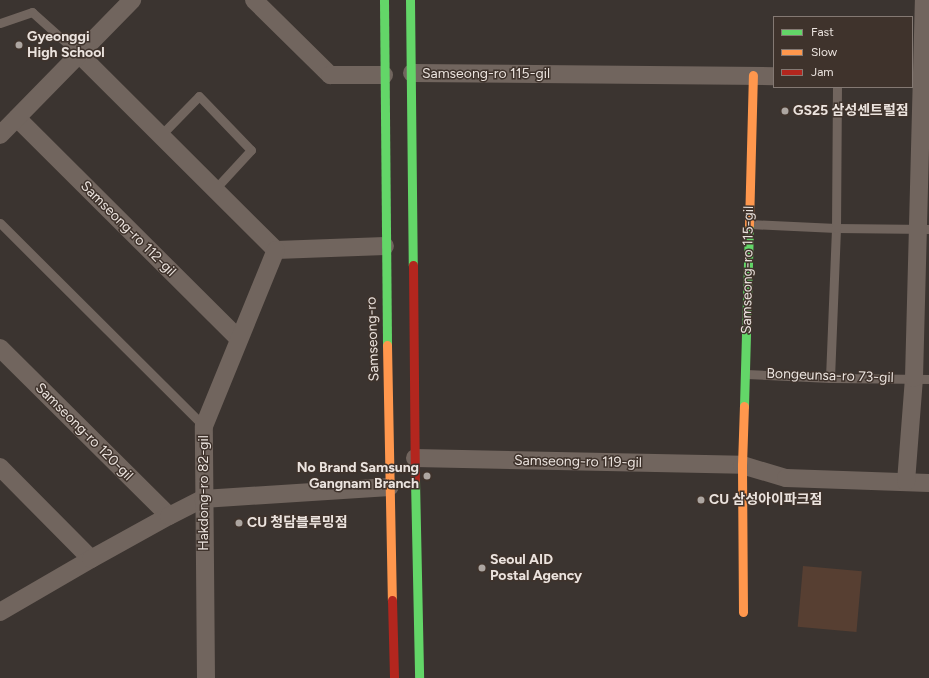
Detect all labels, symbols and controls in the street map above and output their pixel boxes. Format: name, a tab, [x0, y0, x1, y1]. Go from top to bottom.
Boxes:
legend	[773, 16, 913, 88]
text: Fast	[811, 25, 834, 39]
place label: Gyeonggi High School	[27, 29, 105, 62]
marker: Gyeonggi High School	[14, 40, 24, 50]
text: Slow	[811, 45, 837, 59]
text: Jam	[811, 65, 834, 79]
street label: Samseong-ro 115-gil	[422, 66, 550, 82]
place label: GS25 삼성센트럴점	[793, 103, 909, 119]
marker: GS25 삼성센트럴점	[780, 106, 790, 116]
street label: Samseong-ro 112-gil	[77, 178, 179, 280]
street label: Samseong-ro 115-gil	[738, 206, 758, 334]
street label: Samseong-ro	[363, 296, 383, 382]
street label: Bongeunsa-ro 73-gil	[766, 365, 894, 387]
street label: Samseong-ro 120-gil	[32, 380, 136, 484]
street label: Hakdong-ro 82-gil	[196, 435, 212, 551]
street label: Samseong-ro 119-gil	[514, 452, 642, 472]
place label: No Brand Samsung Gangnam Branch	[297, 460, 419, 492]
marker: No Brand Samsung Gangnam Branch	[422, 471, 432, 481]
place label: CU 삼성아이파크점	[709, 492, 822, 508]
marker: CU 삼성아이파크점	[696, 495, 706, 505]
place label: CU 청담블루밍점	[247, 515, 348, 531]
marker: CU 청담블루밍점	[234, 518, 244, 528]
place label: Seoul AID Postal Agency	[490, 552, 582, 584]
marker: Seoul AID Postal Agency	[477, 563, 487, 573]

